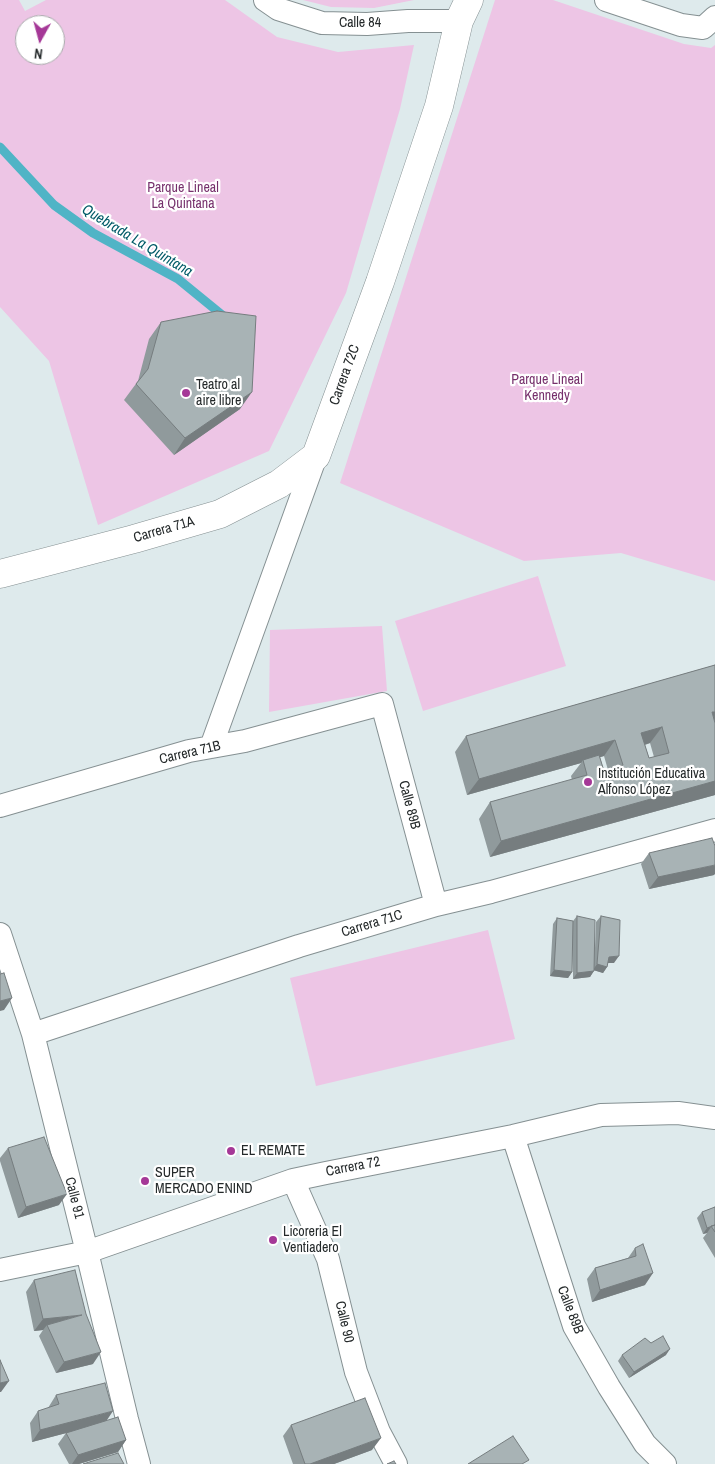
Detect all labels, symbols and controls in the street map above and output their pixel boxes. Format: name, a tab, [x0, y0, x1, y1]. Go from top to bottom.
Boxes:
north arrow	[15, 15, 65, 65]
street label: Calle 84	[339, 15, 381, 31]
text: N	[33, 44, 44, 63]
park label: Parque Lineal La Quintana	[147, 180, 219, 212]
water label: Quebrada La Quintana	[78, 201, 196, 281]
street label: Carrera 72C	[326, 342, 364, 408]
park label: Parque Lineal Kennedy	[511, 372, 583, 404]
place label: Teatro al aire libre	[196, 377, 241, 410]
marker: Teatro al aire libre	[180, 387, 192, 399]
street label: Carrera 71A	[132, 513, 196, 547]
street label: Carrera 71B	[158, 738, 222, 768]
place label: Institución Educativa Alfonso López	[598, 766, 705, 799]
marker: Institución Educativa Alfonso López	[582, 776, 594, 788]
street label: Calle 89B	[394, 779, 424, 831]
street label: Carrera 71C	[339, 907, 405, 941]
place label: EL REMATE	[241, 1143, 305, 1159]
marker: EL REMATE	[225, 1145, 237, 1157]
street label: Carrera 72	[324, 1154, 382, 1180]
place label: SUPER MERCADO ENIND	[155, 1165, 253, 1198]
marker: SUPER MERCADO ENIND	[139, 1175, 151, 1187]
street label: Calle 91	[61, 1176, 87, 1220]
place label: Licoreria El Ventiadero	[283, 1224, 342, 1256]
marker: Licoreria El Ventiadero	[267, 1234, 279, 1246]
street label: Calle 89B	[553, 1284, 587, 1336]
street label: Calle 90	[331, 1300, 357, 1344]

